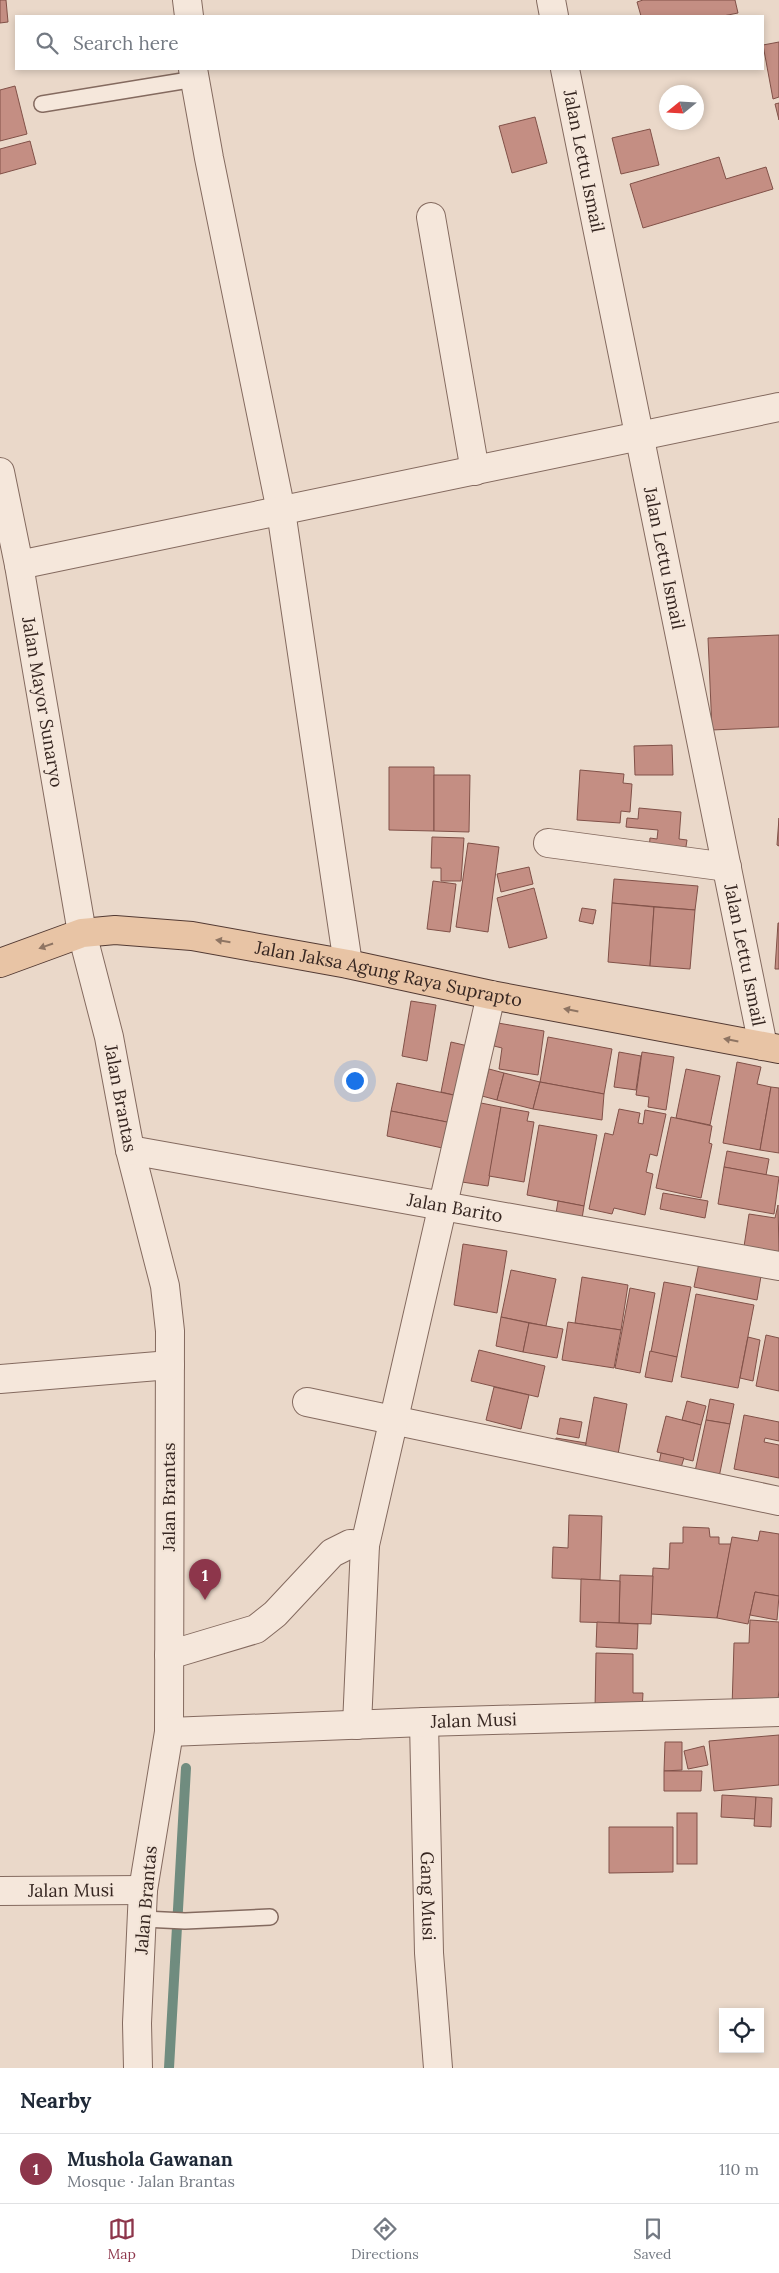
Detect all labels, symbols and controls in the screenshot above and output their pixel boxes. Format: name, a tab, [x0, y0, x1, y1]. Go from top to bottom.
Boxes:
search box	[15, 15, 764, 70]
icon: search	[33, 29, 61, 57]
text: Search here	[73, 31, 179, 55]
north arrow	[659, 85, 704, 130]
street label: Jalan Lettu Ismail	[558, 87, 610, 234]
street label: Jalan Lettu Ismail	[639, 484, 690, 631]
street label: Jalan Mayor Sunaryo	[17, 614, 69, 789]
street label: Jalan Lettu Ismail	[719, 881, 771, 1028]
street label: Jalan Jaksa Agung Raya Suprapto	[252, 935, 524, 1012]
one-way arrow	[215, 937, 231, 945]
one-way arrow	[38, 942, 53, 950]
one-way arrow	[564, 1006, 579, 1014]
one-way arrow	[723, 1036, 739, 1044]
street label: Jalan Brantas	[99, 1041, 142, 1154]
your location	[342, 1068, 368, 1094]
street label: Jalan Barito	[404, 1188, 505, 1227]
street label: Jalan Brantas	[157, 1443, 180, 1552]
pin: 1	[189, 1559, 221, 1600]
street label: Jalan Musi	[429, 1707, 517, 1733]
street label: Jalan Brantas	[129, 1845, 162, 1956]
street label: Gang Musi	[416, 1851, 441, 1941]
street label: Jalan Musi	[27, 1878, 114, 1902]
map controls	[719, 2008, 764, 2053]
button: locate	[719, 2008, 764, 2053]
text: Nearby	[20, 2087, 91, 2114]
text: Mushola Gawanan	[67, 2147, 233, 2171]
text: 1	[33, 2159, 39, 2179]
text: 110 m	[719, 2159, 759, 2179]
text: Mosque · Jalan Brantas	[67, 2171, 235, 2191]
tab: Map	[107, 2215, 136, 2263]
tab: Directions	[351, 2215, 419, 2263]
tab: Saved	[634, 2215, 672, 2263]

